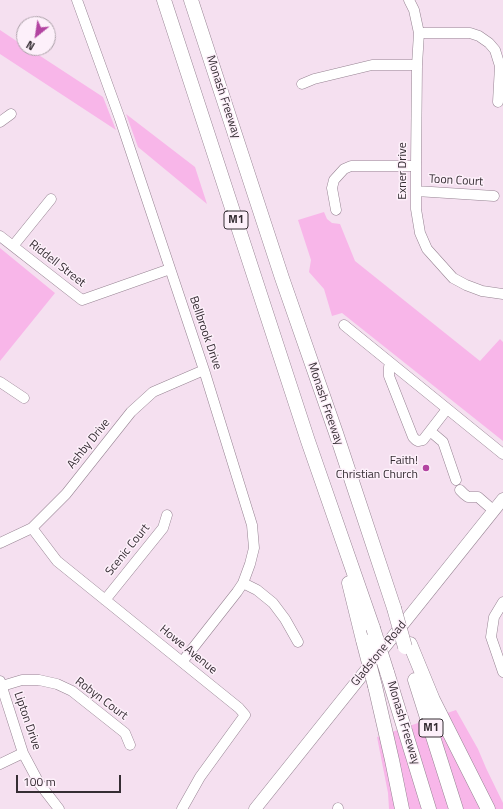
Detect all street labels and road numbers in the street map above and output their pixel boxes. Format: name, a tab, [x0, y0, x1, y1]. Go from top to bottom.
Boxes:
street label: Monash Freeway	[203, 54, 243, 140]
street label: Exner Drive	[396, 142, 410, 200]
street label: Toon Court	[428, 172, 484, 190]
road number: M1	[224, 211, 248, 229]
street label: Riddell Street	[26, 237, 88, 291]
street label: Bellbrook Drive	[186, 294, 224, 372]
street label: Monash Freeway	[304, 361, 346, 447]
street label: Ashby Drive	[65, 416, 113, 472]
street label: Scenic Court	[103, 521, 153, 579]
street label: Gladstone Road	[348, 618, 410, 690]
street label: Howe Avenue	[156, 622, 220, 678]
street label: Robyn Court	[72, 675, 130, 723]
street label: Monash Freeway	[383, 680, 423, 766]
street label: Lipton Drive	[10, 690, 44, 752]
road number: M1	[419, 719, 443, 737]

